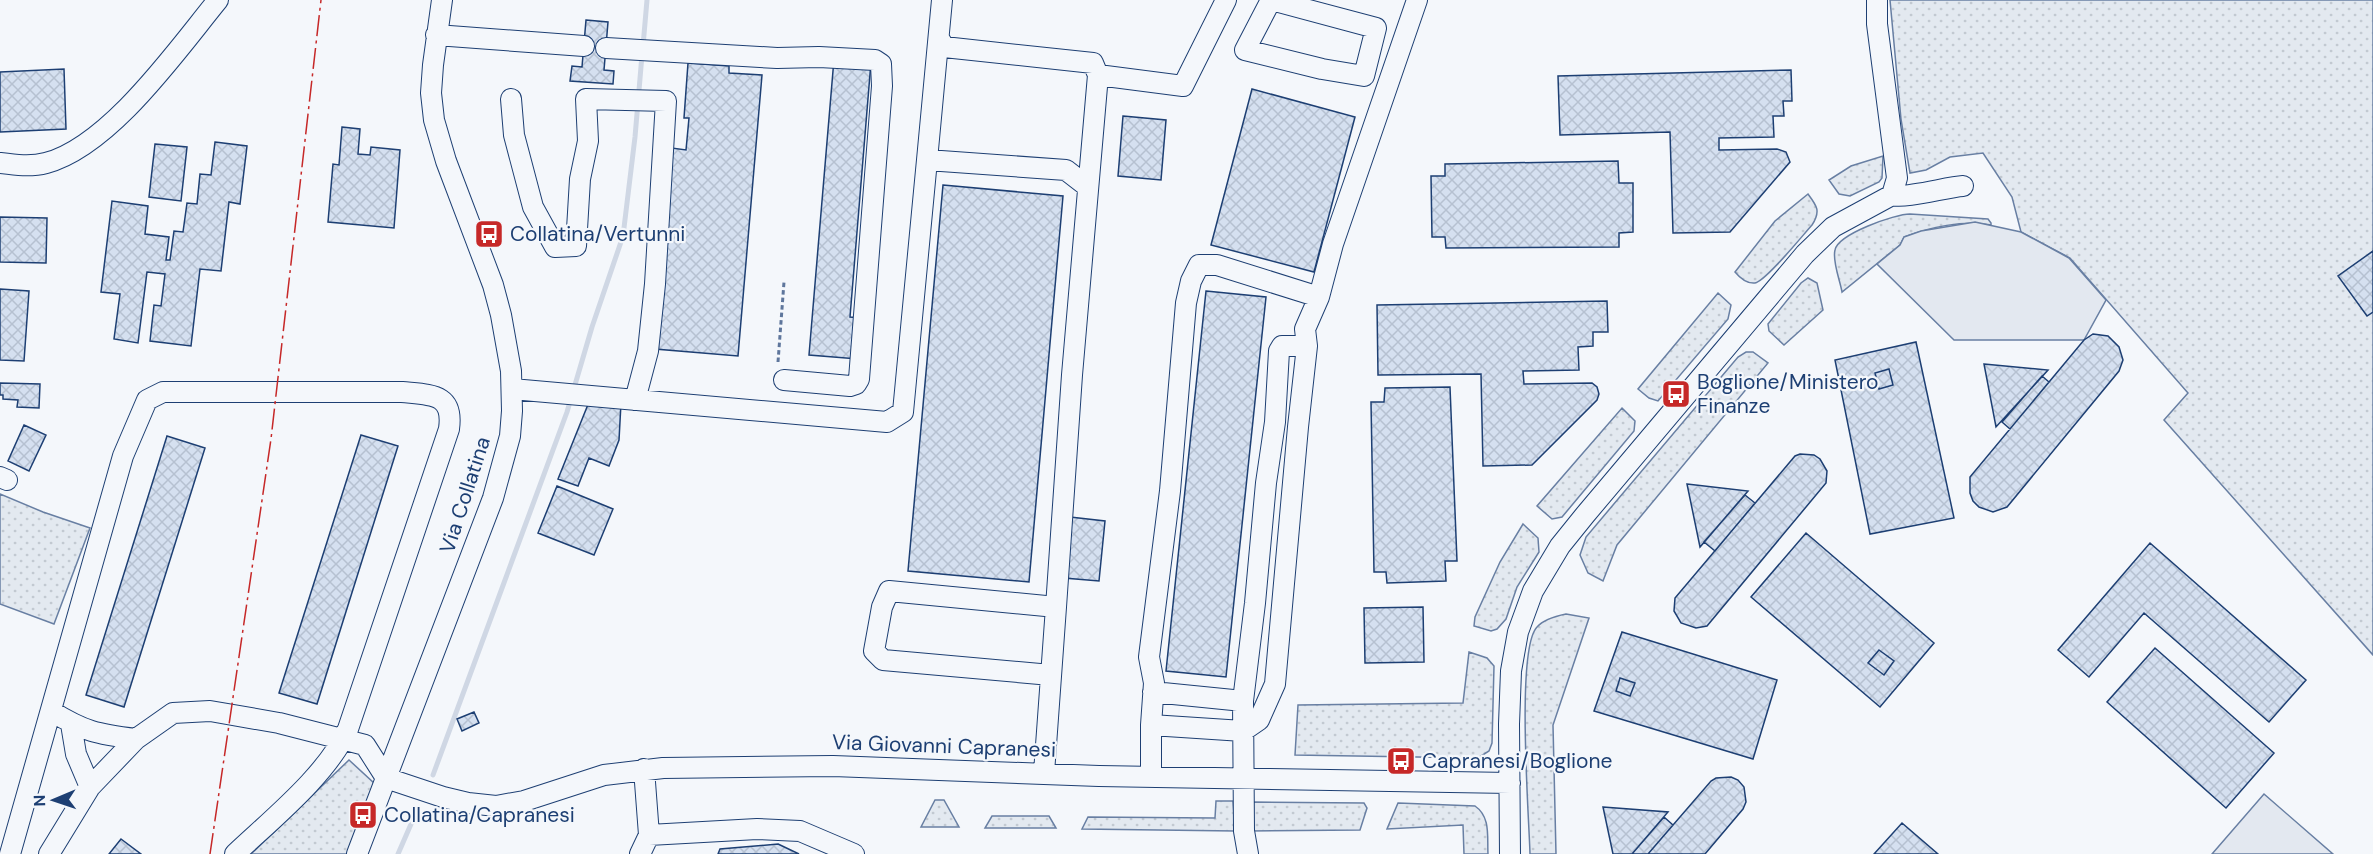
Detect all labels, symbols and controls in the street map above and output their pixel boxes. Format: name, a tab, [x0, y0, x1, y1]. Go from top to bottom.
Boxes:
bus stop icon: Collatina/Vertunni	[473, 218, 505, 250]
place label: Collatina/Vertunni	[510, 220, 685, 248]
place label: Boglione/Ministero Finanze	[1697, 368, 1879, 420]
bus stop icon: Boglione/Ministero Finanze	[1660, 378, 1692, 410]
street label: Via Collatina	[433, 433, 497, 557]
street label: Via Giovanni Capranesi	[832, 728, 1056, 764]
bus stop icon: Capranesi/Boglione	[1385, 745, 1417, 777]
place label: Capranesi/Boglione	[1422, 747, 1612, 775]
north arrow	[24, 770, 84, 830]
text: N	[29, 794, 50, 807]
bus stop icon: Collatina/Capranesi	[347, 799, 379, 831]
place label: Collatina/Capranesi	[384, 801, 575, 829]

